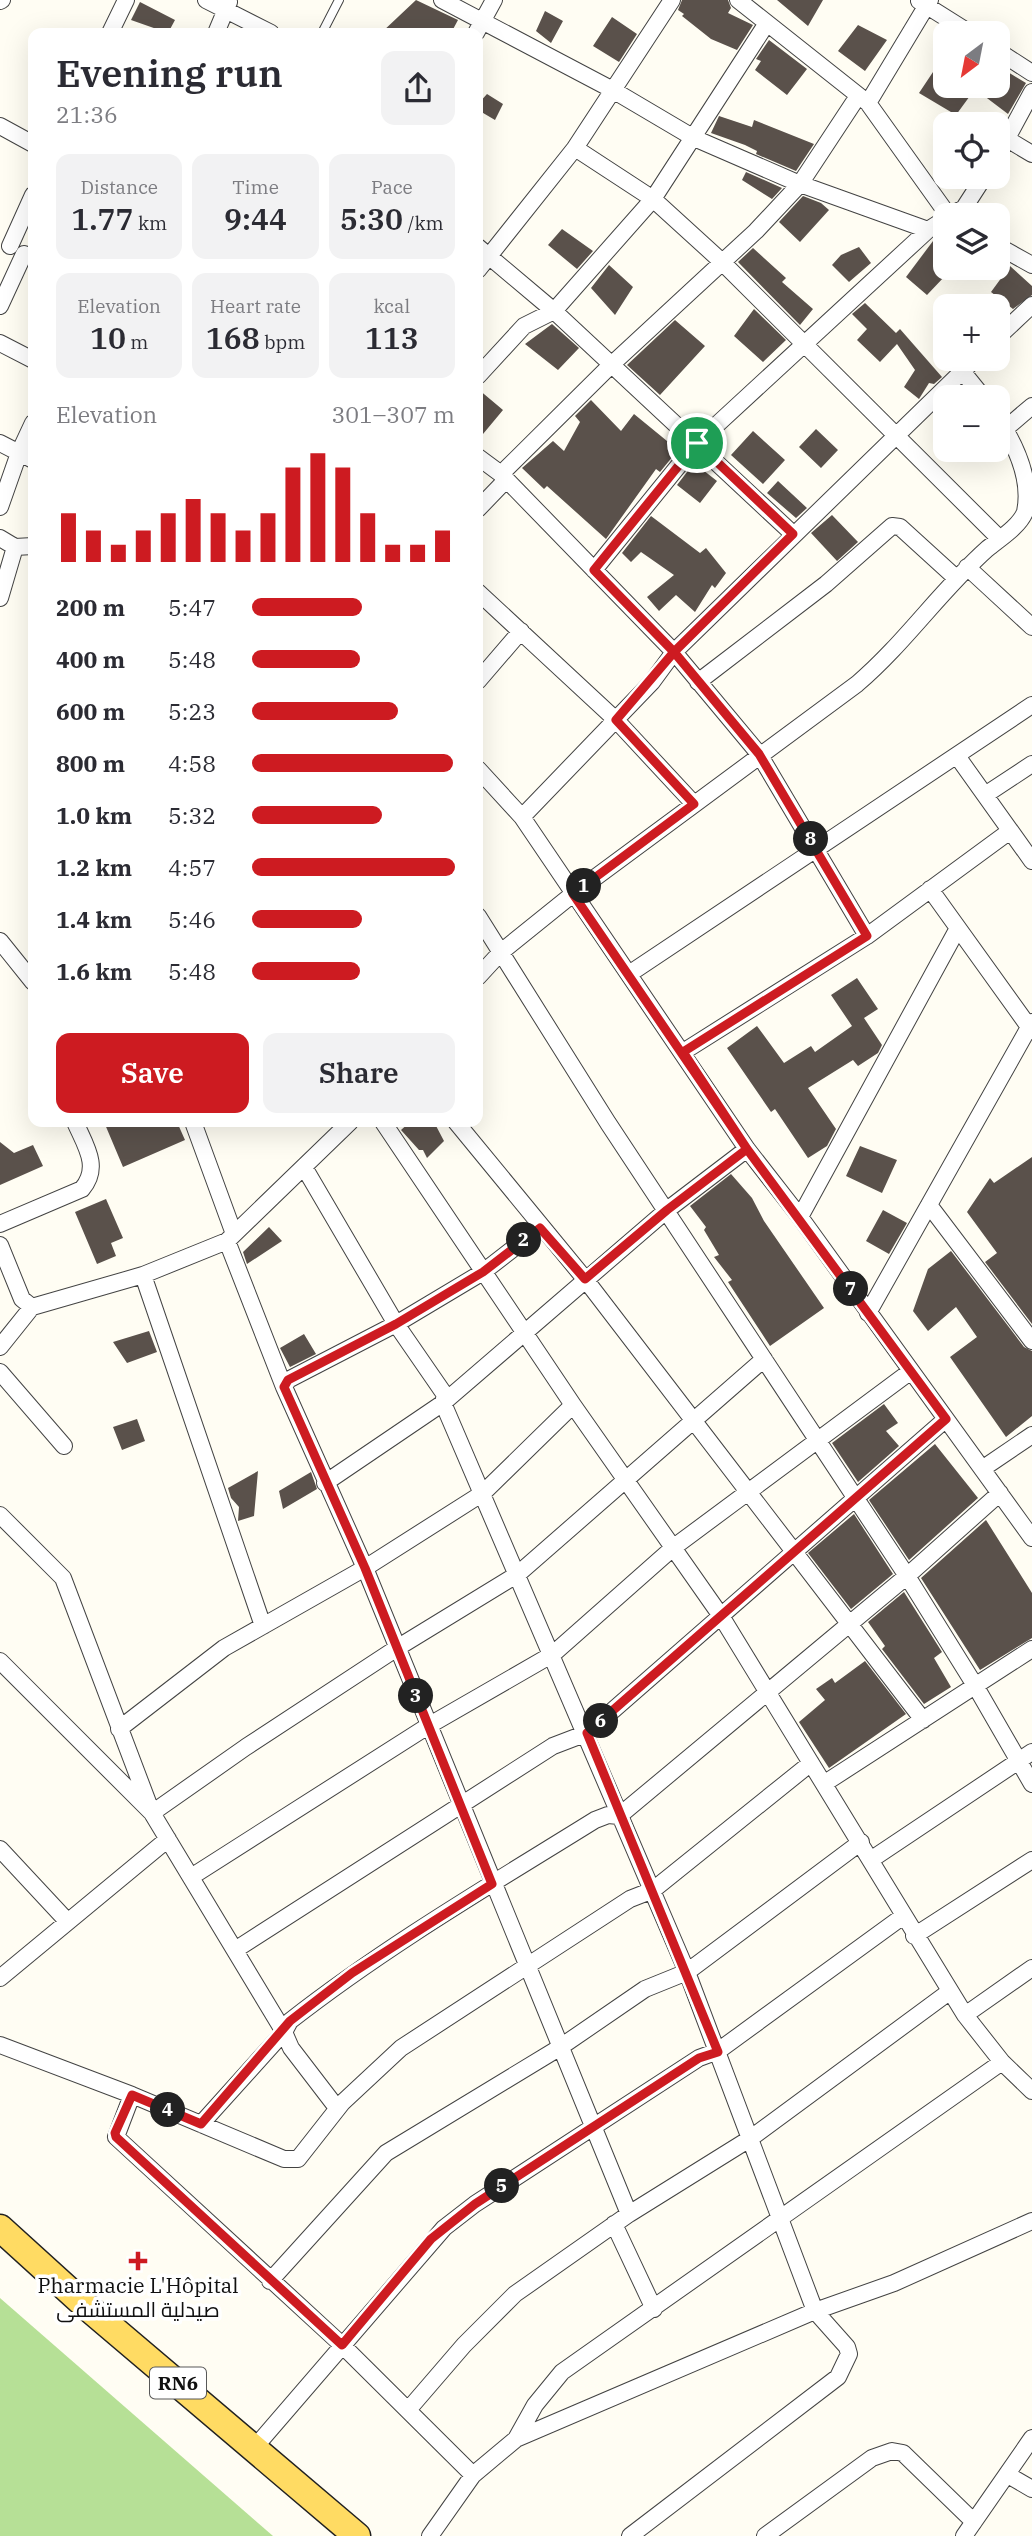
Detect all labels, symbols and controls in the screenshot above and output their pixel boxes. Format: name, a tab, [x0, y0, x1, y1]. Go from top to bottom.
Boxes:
north arrow	[933, 21, 1010, 98]
map controls	[933, 21, 1010, 462]
text: Evening run	[56, 48, 283, 97]
button: share	[381, 51, 455, 125]
text: 21:36	[56, 99, 118, 129]
button: locate	[933, 112, 1010, 189]
text: Distance	[80, 175, 158, 199]
text: Time	[232, 175, 279, 199]
text: Pace	[371, 175, 413, 199]
text: 1.77	[71, 199, 134, 238]
text: 9:44	[224, 199, 287, 238]
text: 5:30	[340, 199, 403, 238]
button: layers	[933, 203, 1010, 280]
text: km	[134, 211, 167, 235]
text: /km	[403, 211, 444, 235]
text: Elevation	[77, 294, 161, 318]
text: Heart rate	[210, 294, 301, 318]
text: kcal	[374, 294, 410, 318]
button: +	[933, 294, 1010, 371]
text: 10	[90, 318, 126, 357]
text: 168	[206, 318, 260, 357]
text: 113	[365, 318, 419, 357]
text: m	[126, 330, 148, 354]
text: bpm	[260, 330, 305, 354]
button: −	[933, 385, 1010, 462]
text: Elevation	[56, 399, 157, 429]
text: 301–307 m	[331, 399, 455, 429]
pin	[667, 413, 727, 473]
icon: arrive	[678, 424, 716, 462]
text: 200 m	[56, 592, 125, 622]
text: 5:47	[168, 592, 216, 622]
text: 400 m	[56, 644, 125, 674]
text: 5:48	[168, 644, 216, 674]
text: 600 m	[56, 696, 125, 726]
text: 5:23	[168, 696, 216, 726]
text: 800 m	[56, 748, 125, 778]
text: 4:58	[168, 748, 216, 778]
text: 1.0 km	[56, 800, 132, 830]
text: 5:32	[168, 800, 216, 830]
pin: 8	[794, 822, 828, 856]
text: 8	[805, 826, 816, 850]
text: 1.2 km	[56, 852, 132, 882]
text: 4:57	[168, 852, 216, 882]
pin: 1	[566, 868, 602, 903]
text: 1	[578, 873, 589, 897]
text: 1.4 km	[56, 904, 132, 934]
text: 5:46	[168, 904, 216, 934]
text: 1.6 km	[56, 956, 132, 986]
text: 5:48	[168, 956, 216, 986]
button: Save	[56, 1033, 249, 1113]
button: Share	[263, 1033, 455, 1113]
pin: 2	[506, 1222, 542, 1258]
text: 2	[518, 1227, 529, 1251]
pin: 7	[834, 1272, 868, 1306]
text: 7	[845, 1276, 856, 1300]
pin: 3	[398, 1678, 434, 1714]
text: 3	[410, 1683, 421, 1707]
pin: 6	[584, 1704, 618, 1738]
text: 6	[595, 1708, 606, 1732]
pin: 4	[150, 2092, 186, 2128]
text: 4	[162, 2097, 173, 2121]
pin: 5	[484, 2168, 520, 2204]
text: 5	[496, 2173, 507, 2197]
marker: Pharmacie L'Hôpital صيدلية المستشفى	[130, 2253, 146, 2269]
place label: Pharmacie L'Hôpital صيدلية المستشفى	[37, 2271, 239, 2323]
road number: RN6	[150, 2368, 206, 2398]

